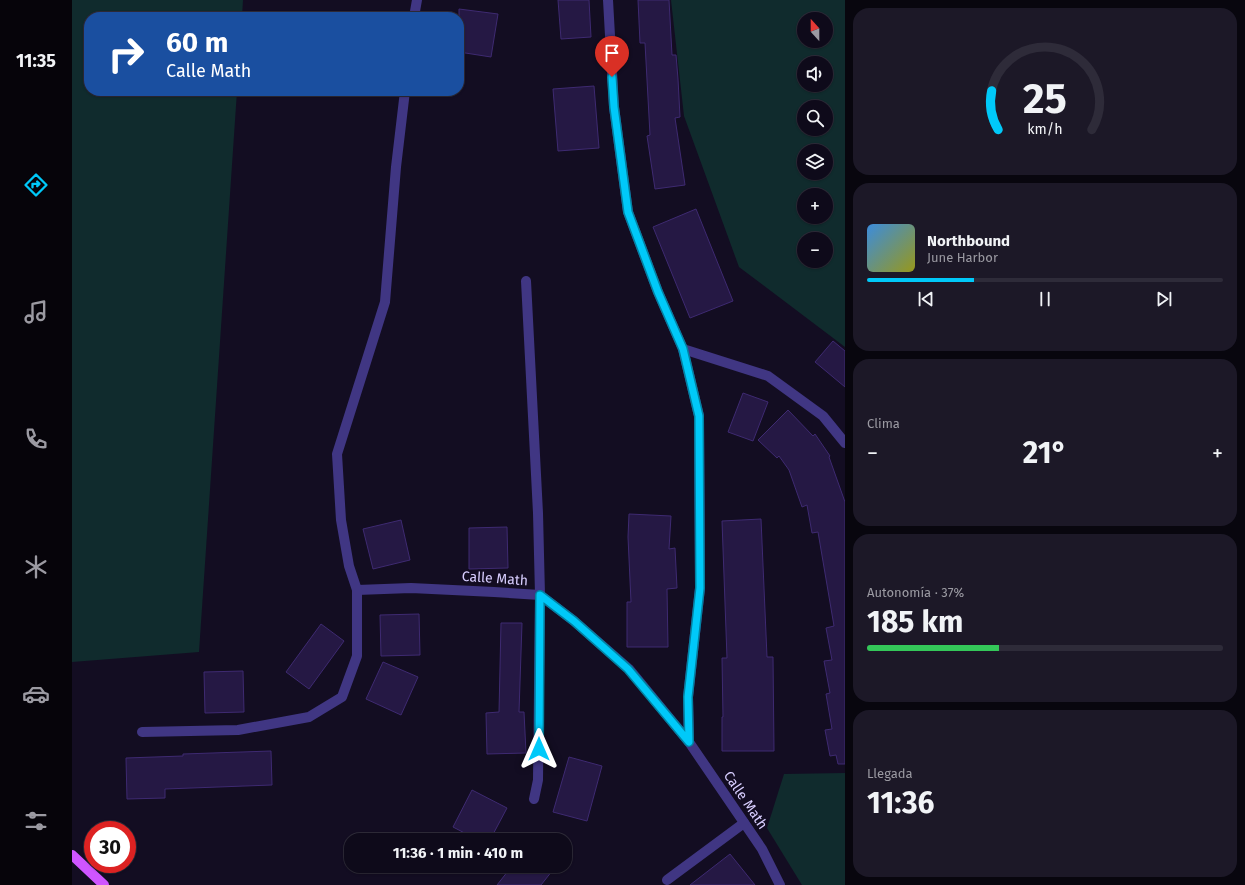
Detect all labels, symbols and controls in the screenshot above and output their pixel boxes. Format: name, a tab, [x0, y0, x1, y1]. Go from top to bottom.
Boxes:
north arrow	[797, 12, 833, 48]
map controls	[797, 12, 833, 268]
text: 60 m	[166, 26, 228, 59]
icon: right	[100, 28, 152, 80]
pin	[595, 36, 629, 77]
icon: arrive	[601, 42, 623, 64]
text: 11:35	[16, 50, 56, 72]
button: sound	[797, 56, 833, 92]
text: Calle Math	[166, 60, 251, 82]
text: 25	[1023, 74, 1067, 124]
button: search	[797, 100, 833, 136]
text: km/h	[1027, 120, 1063, 137]
button: layers	[797, 144, 833, 180]
icon: directions	[22, 171, 50, 199]
button: +	[797, 188, 833, 224]
button: −	[797, 232, 833, 268]
text: Northbound	[927, 232, 1010, 250]
text: June Harbor	[927, 250, 998, 265]
icon: previous	[915, 288, 937, 310]
icon: pause	[1034, 288, 1056, 310]
icon: next	[1153, 288, 1175, 310]
icon: music	[22, 298, 50, 326]
text: Clima	[867, 416, 900, 431]
icon: phone	[22, 425, 50, 453]
text: 21°	[1023, 435, 1067, 471]
text: −	[867, 440, 878, 467]
text: +	[1212, 440, 1223, 467]
icon: climate	[22, 553, 50, 581]
street label: Calle Math	[461, 568, 529, 589]
text: Autonomía · 37%	[867, 585, 964, 600]
text: 185 km	[867, 604, 963, 640]
icon: car	[22, 680, 50, 708]
position arrow	[518, 728, 560, 770]
text: Llegada	[867, 766, 913, 781]
street label: Calle Math	[720, 768, 771, 833]
text: 11:36	[867, 785, 935, 821]
icon: filters	[22, 807, 50, 835]
speed limit sign: 30	[84, 821, 136, 873]
text: 11:36 · 1 min · 410 m	[393, 844, 523, 862]

